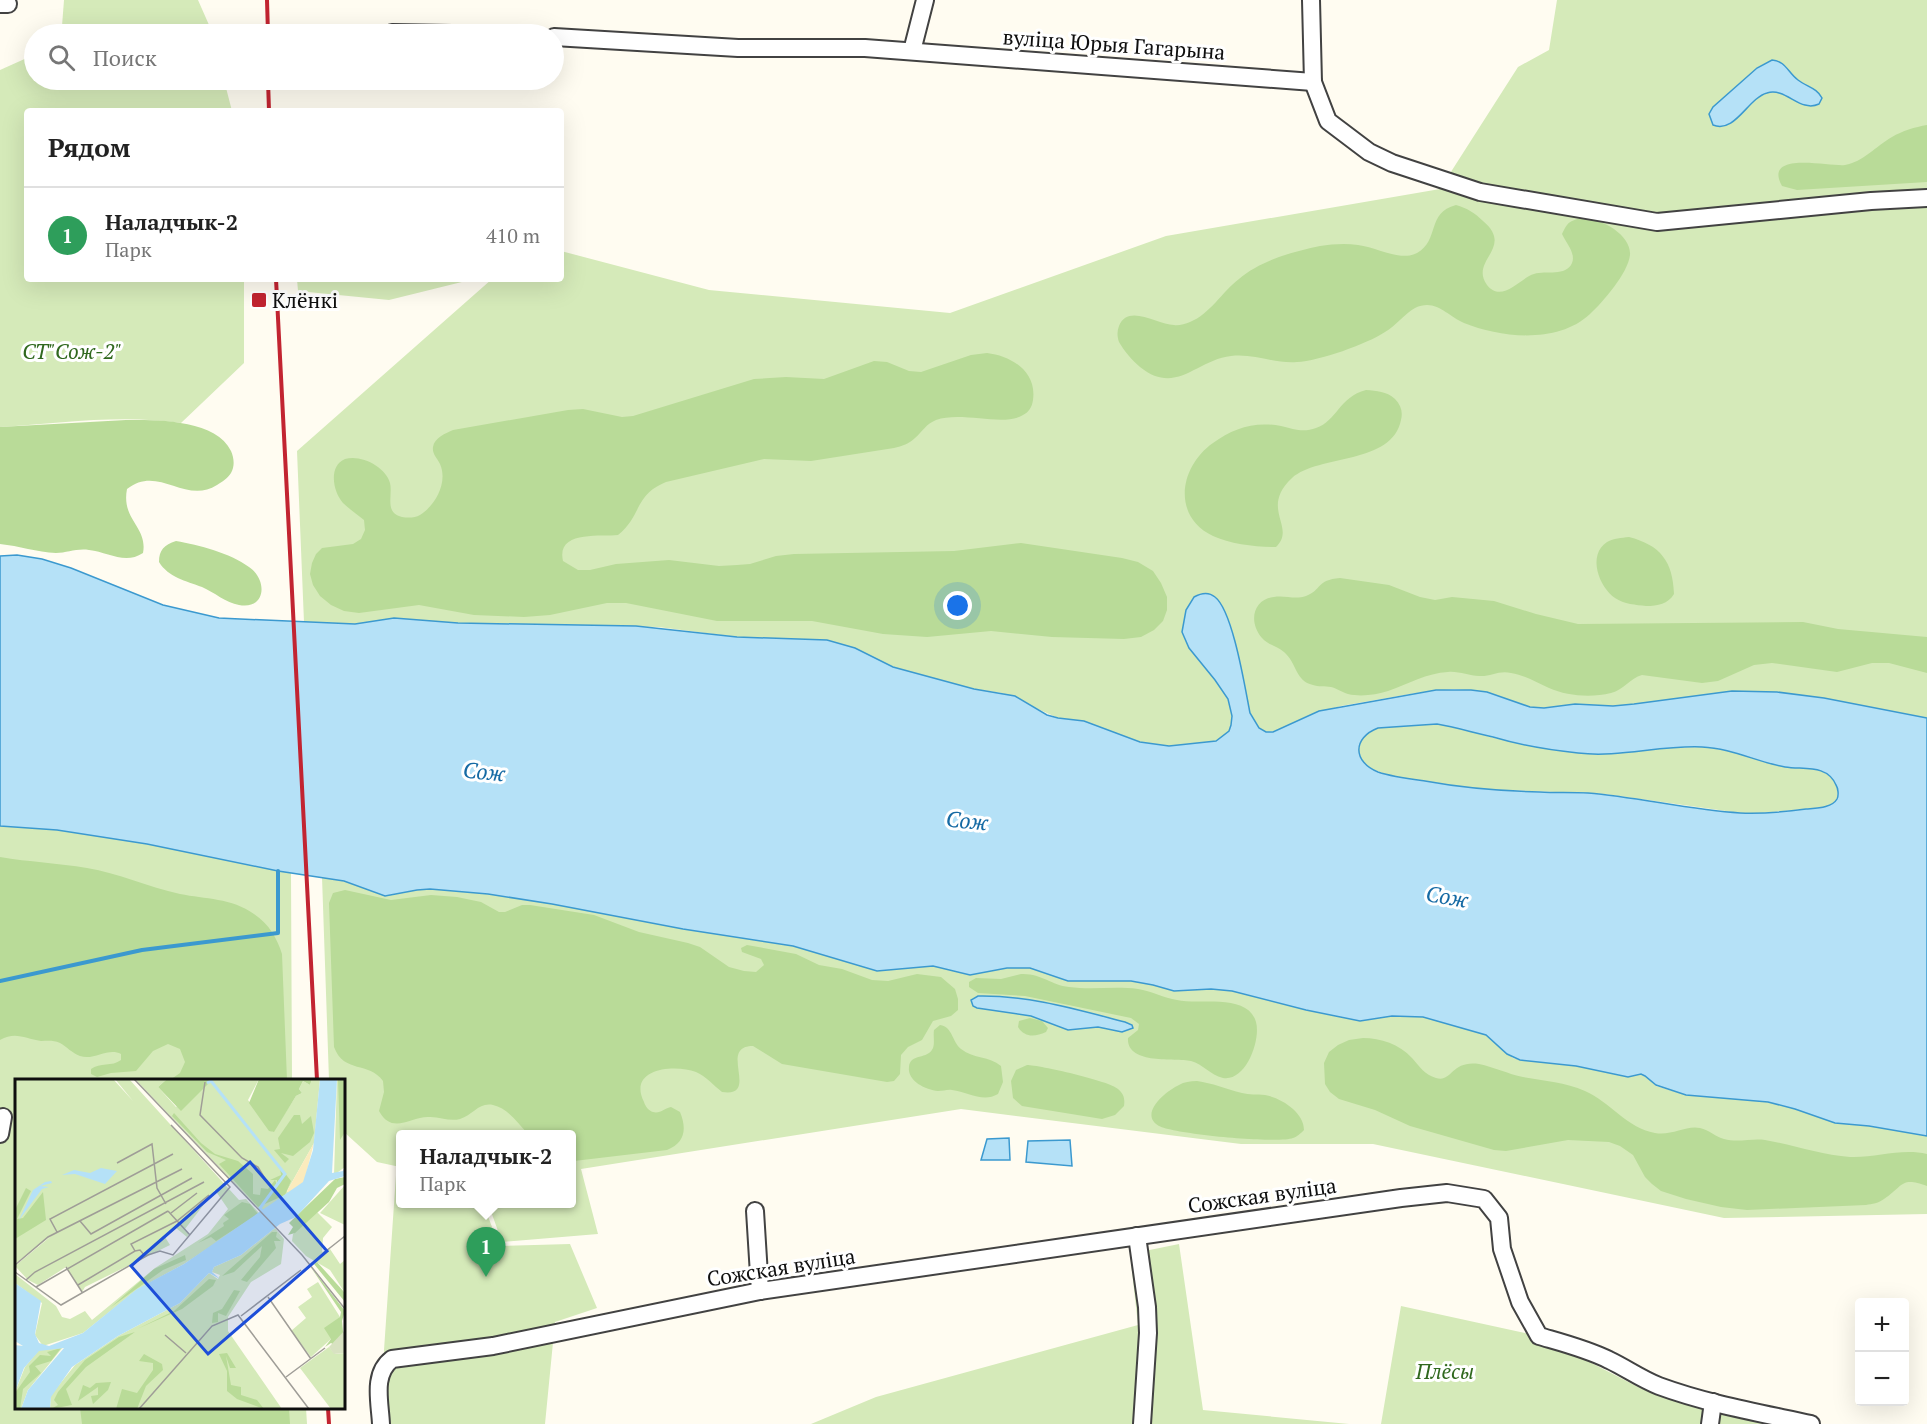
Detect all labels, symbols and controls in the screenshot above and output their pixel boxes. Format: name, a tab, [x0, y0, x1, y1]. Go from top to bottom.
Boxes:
street label: вуліца Юрыя Гагарына	[1002, 22, 1227, 66]
search box	[24, 24, 564, 90]
icon: search	[45, 41, 78, 74]
text: Поиск	[93, 43, 157, 72]
text: Рядом	[48, 130, 131, 164]
text: Наладчык-2	[105, 207, 238, 236]
text: 1	[62, 222, 73, 249]
text: 410 m	[486, 222, 540, 249]
text: Парк	[105, 236, 152, 263]
place label: Клёнкі	[272, 286, 338, 314]
marker: Клёнкі	[250, 291, 268, 309]
park label: СТ"Сож-2"	[22, 337, 122, 365]
your location	[943, 591, 972, 620]
water label: Сож	[462, 754, 507, 788]
water label: Сож	[945, 803, 990, 837]
water label: Сож	[1424, 878, 1471, 914]
inset map	[15, 1079, 345, 1409]
popup	[396, 1130, 576, 1208]
text: Наладчык-2	[419, 1141, 553, 1170]
text: Парк	[419, 1170, 466, 1197]
street label: Сожская вуліца	[1186, 1171, 1338, 1219]
pin: 1	[466, 1228, 506, 1277]
street label: Сожская вуліца	[705, 1241, 858, 1293]
map controls	[1855, 1298, 1909, 1406]
button: +	[1855, 1298, 1909, 1352]
button: −	[1855, 1352, 1909, 1406]
park label: Плёсы	[1415, 1357, 1474, 1385]

